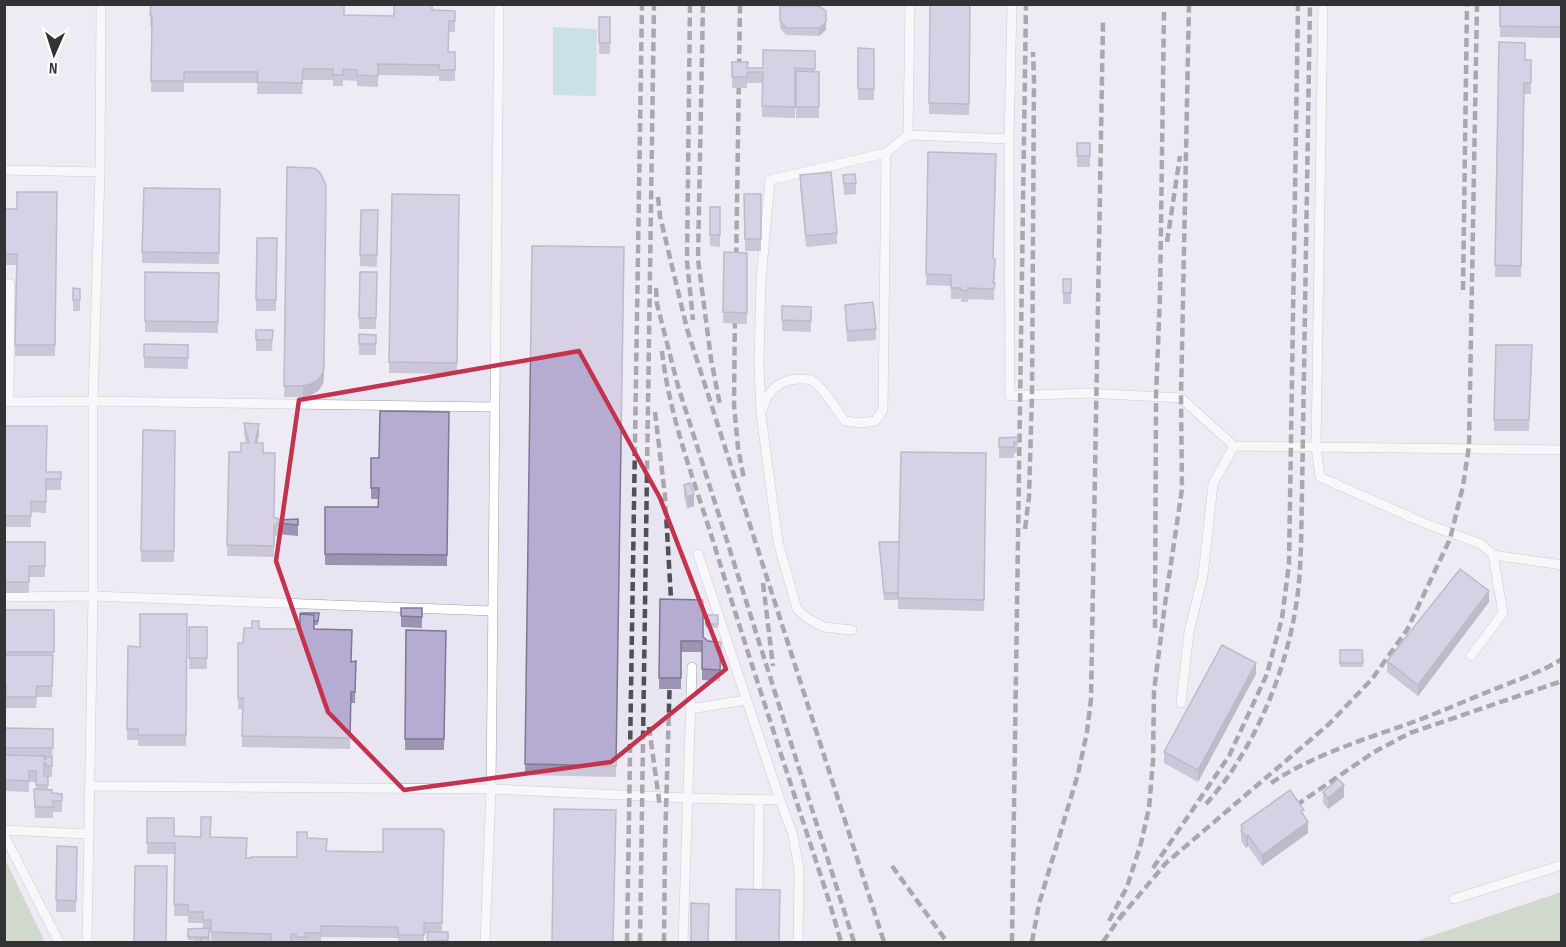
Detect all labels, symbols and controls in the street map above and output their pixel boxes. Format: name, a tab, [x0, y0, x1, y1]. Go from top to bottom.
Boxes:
north arrow	[24, 24, 84, 84]
text: N	[49, 58, 58, 77]

